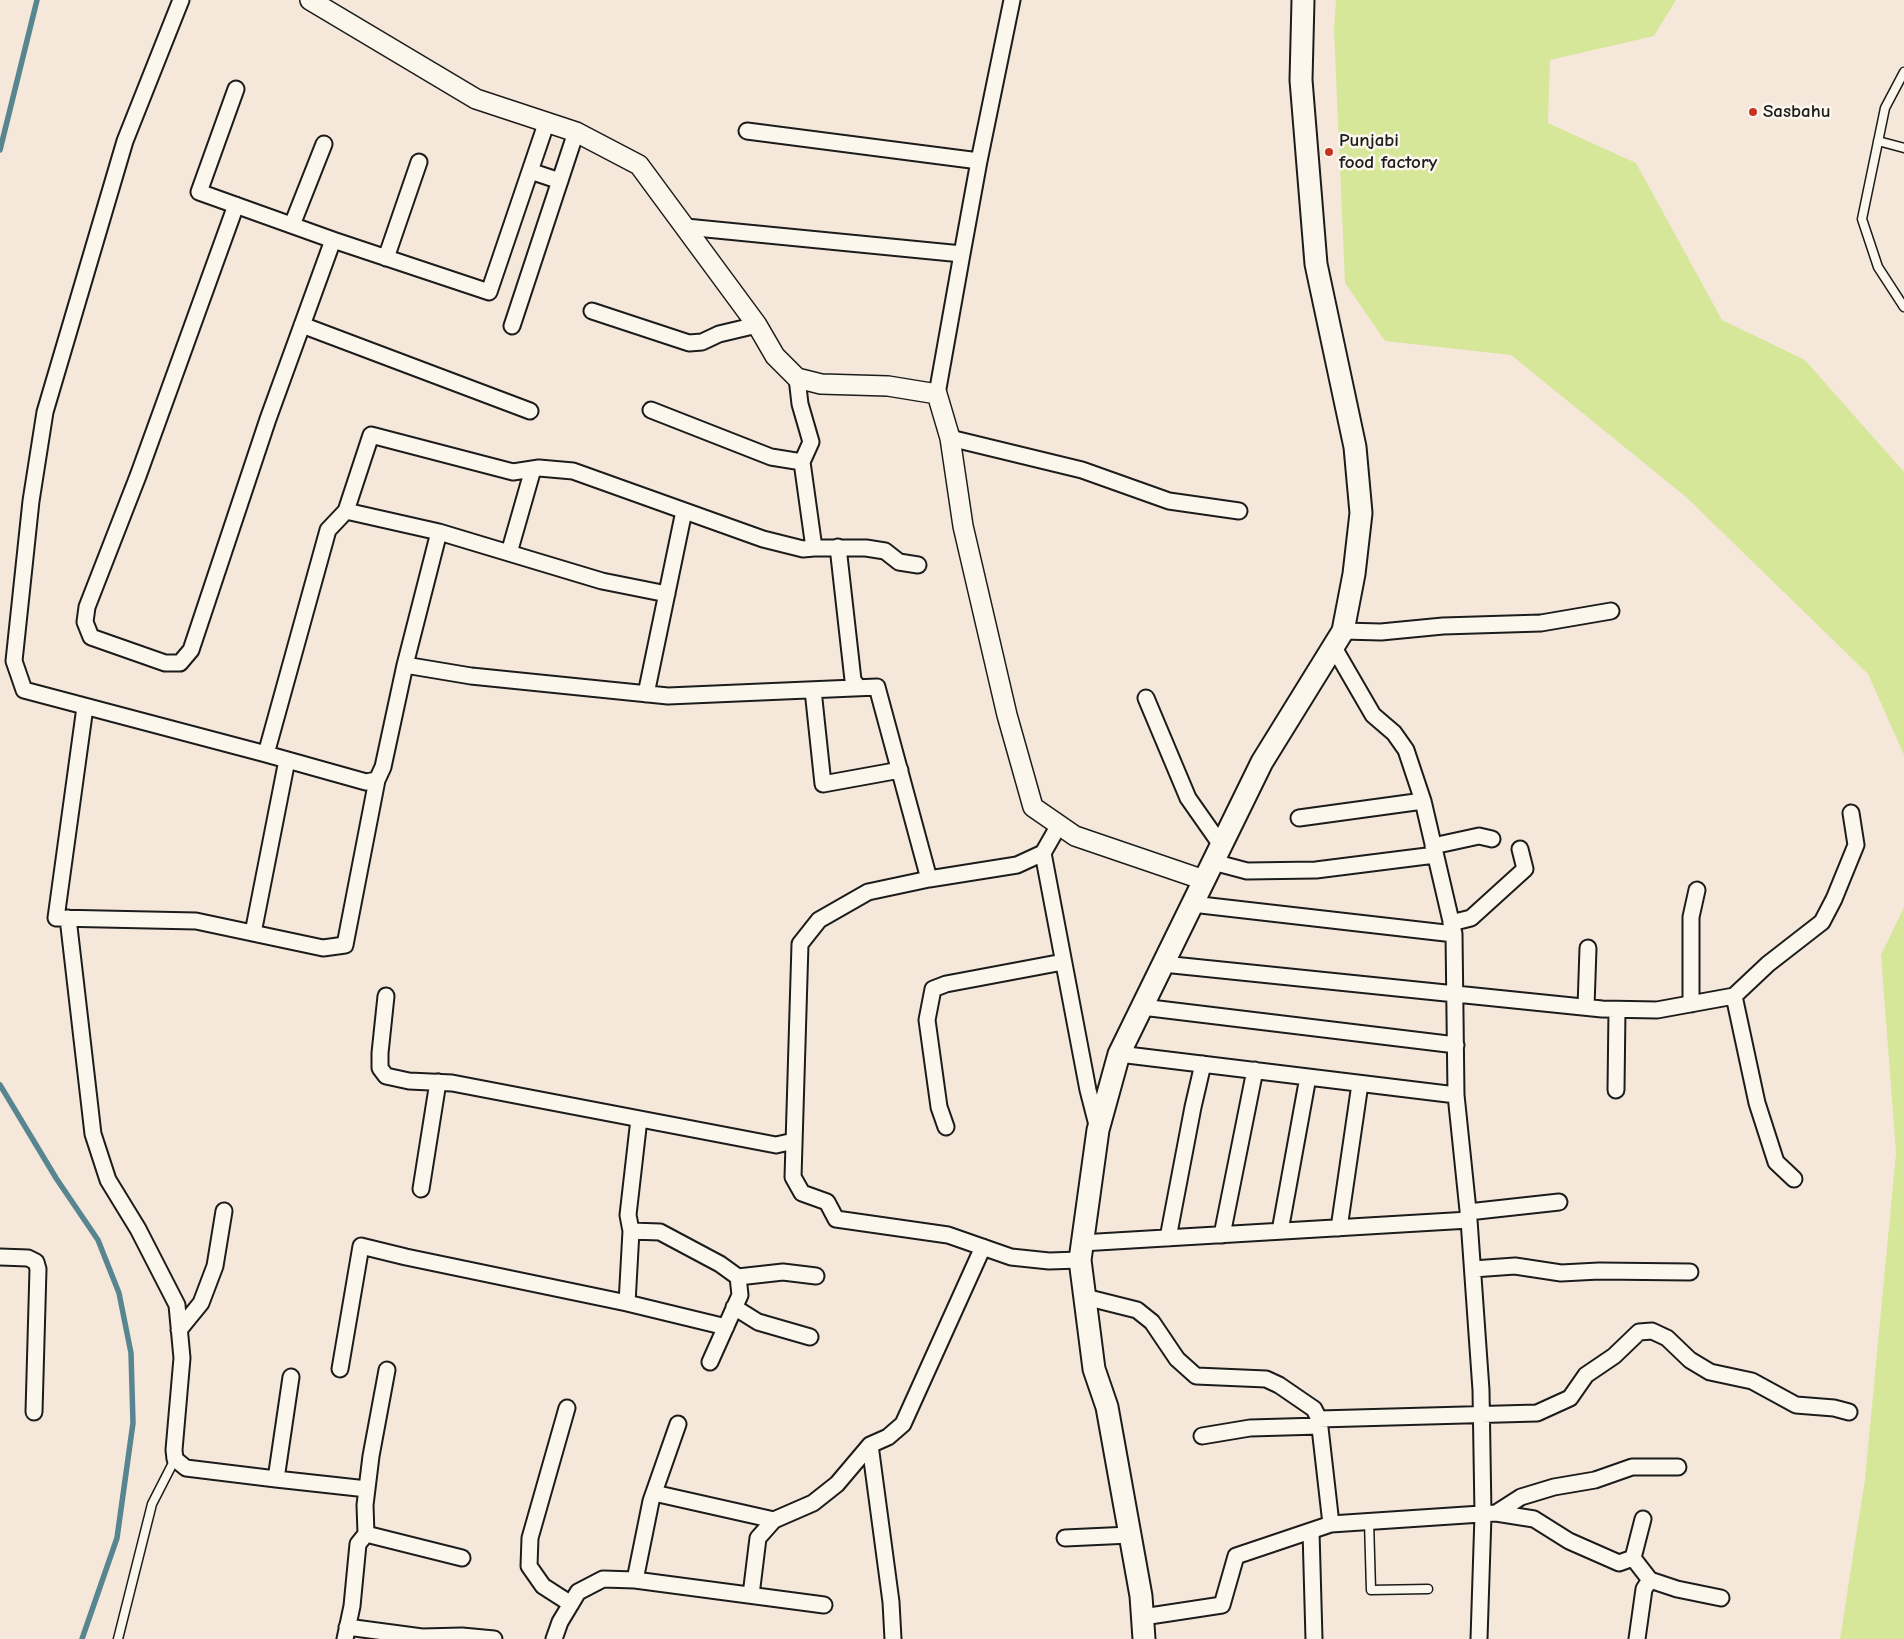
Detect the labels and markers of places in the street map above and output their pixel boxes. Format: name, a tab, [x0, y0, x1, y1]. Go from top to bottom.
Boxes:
place label: Sasbahu	[1763, 101, 1831, 123]
marker: Sasbahu	[1747, 106, 1759, 118]
place label: Punjabi food factory	[1339, 130, 1437, 174]
marker: Punjabi food factory	[1323, 146, 1335, 158]

